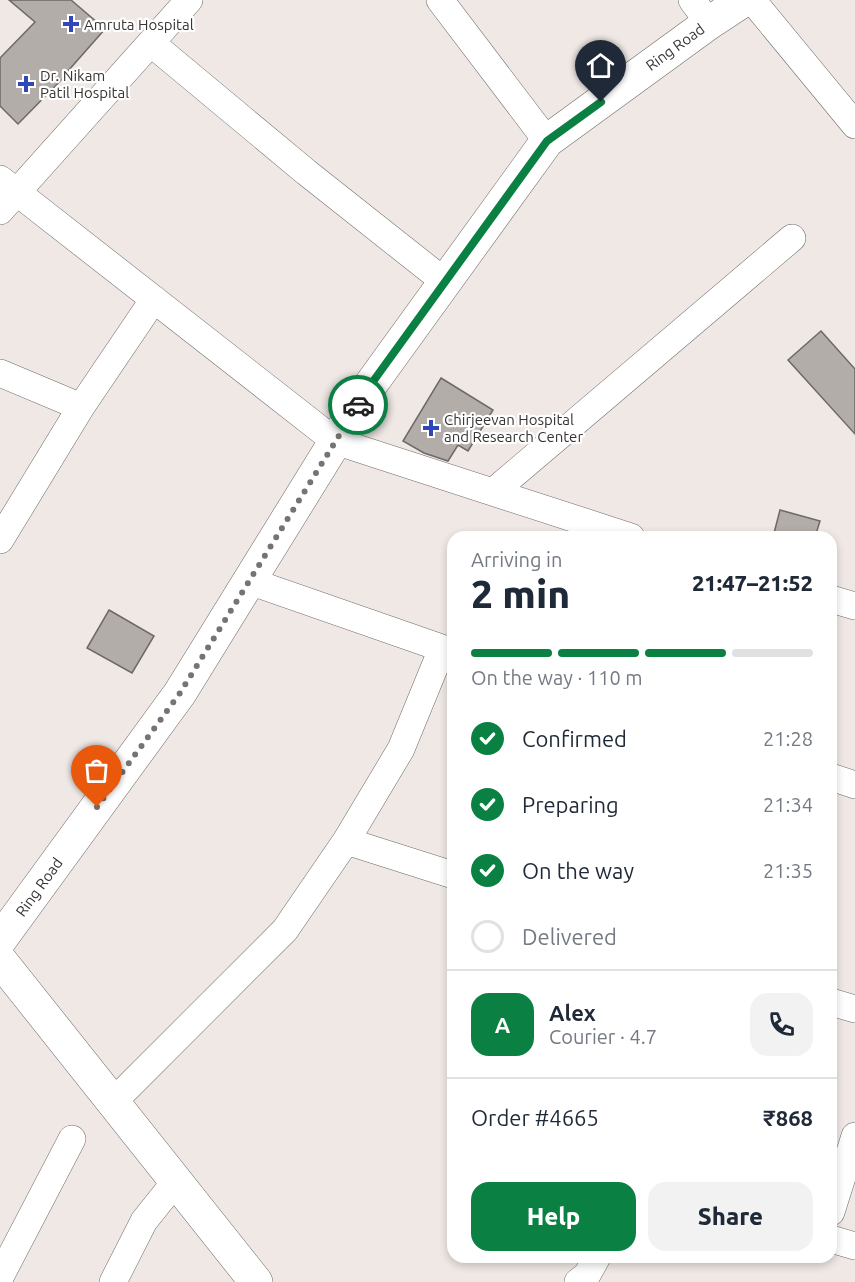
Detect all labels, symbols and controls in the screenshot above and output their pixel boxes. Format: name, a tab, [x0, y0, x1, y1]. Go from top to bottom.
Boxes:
marker: Amruta Hospital	[62, 15, 80, 33]
place label: Amruta Hospital	[84, 16, 194, 33]
street label: Ring Road	[642, 20, 708, 74]
pin	[575, 40, 626, 102]
icon: home	[584, 49, 617, 82]
place label: Dr. Nikam Patil Hospital	[40, 67, 129, 101]
marker: Dr. Nikam Patil Hospital	[17, 75, 35, 93]
courier	[328, 375, 388, 435]
icon: car	[342, 389, 375, 422]
place label: Chirjeevan Hospital and Research Center	[444, 411, 583, 445]
marker: Chirjeevan Hospital and Research Center	[422, 419, 440, 437]
text: Arriving in	[471, 548, 562, 571]
text: 21:47–21:52	[692, 570, 813, 595]
text: 2 min	[471, 572, 570, 615]
text: On the way · 110 m	[471, 666, 643, 689]
icon: check	[471, 722, 504, 755]
text: Confirmed	[522, 726, 627, 751]
text: 21:28	[763, 727, 813, 750]
pin	[71, 745, 122, 807]
icon: bag	[80, 754, 113, 787]
icon: check	[471, 788, 504, 821]
text: Preparing	[522, 792, 619, 817]
text: 21:34	[763, 793, 813, 816]
street label: Ring Road	[12, 854, 66, 920]
icon: check	[471, 854, 504, 887]
text: On the way	[522, 858, 634, 883]
text: 21:35	[763, 859, 813, 882]
text: Delivered	[522, 924, 617, 949]
button: phone	[750, 993, 813, 1056]
text: Alex	[549, 1000, 596, 1025]
text: A	[495, 1012, 510, 1037]
text: Courier · 4.7	[549, 1025, 657, 1048]
text: Order #4665	[471, 1105, 599, 1130]
text: ₹868	[763, 1105, 813, 1130]
button: Help	[471, 1182, 636, 1251]
button: Share	[648, 1182, 813, 1251]

